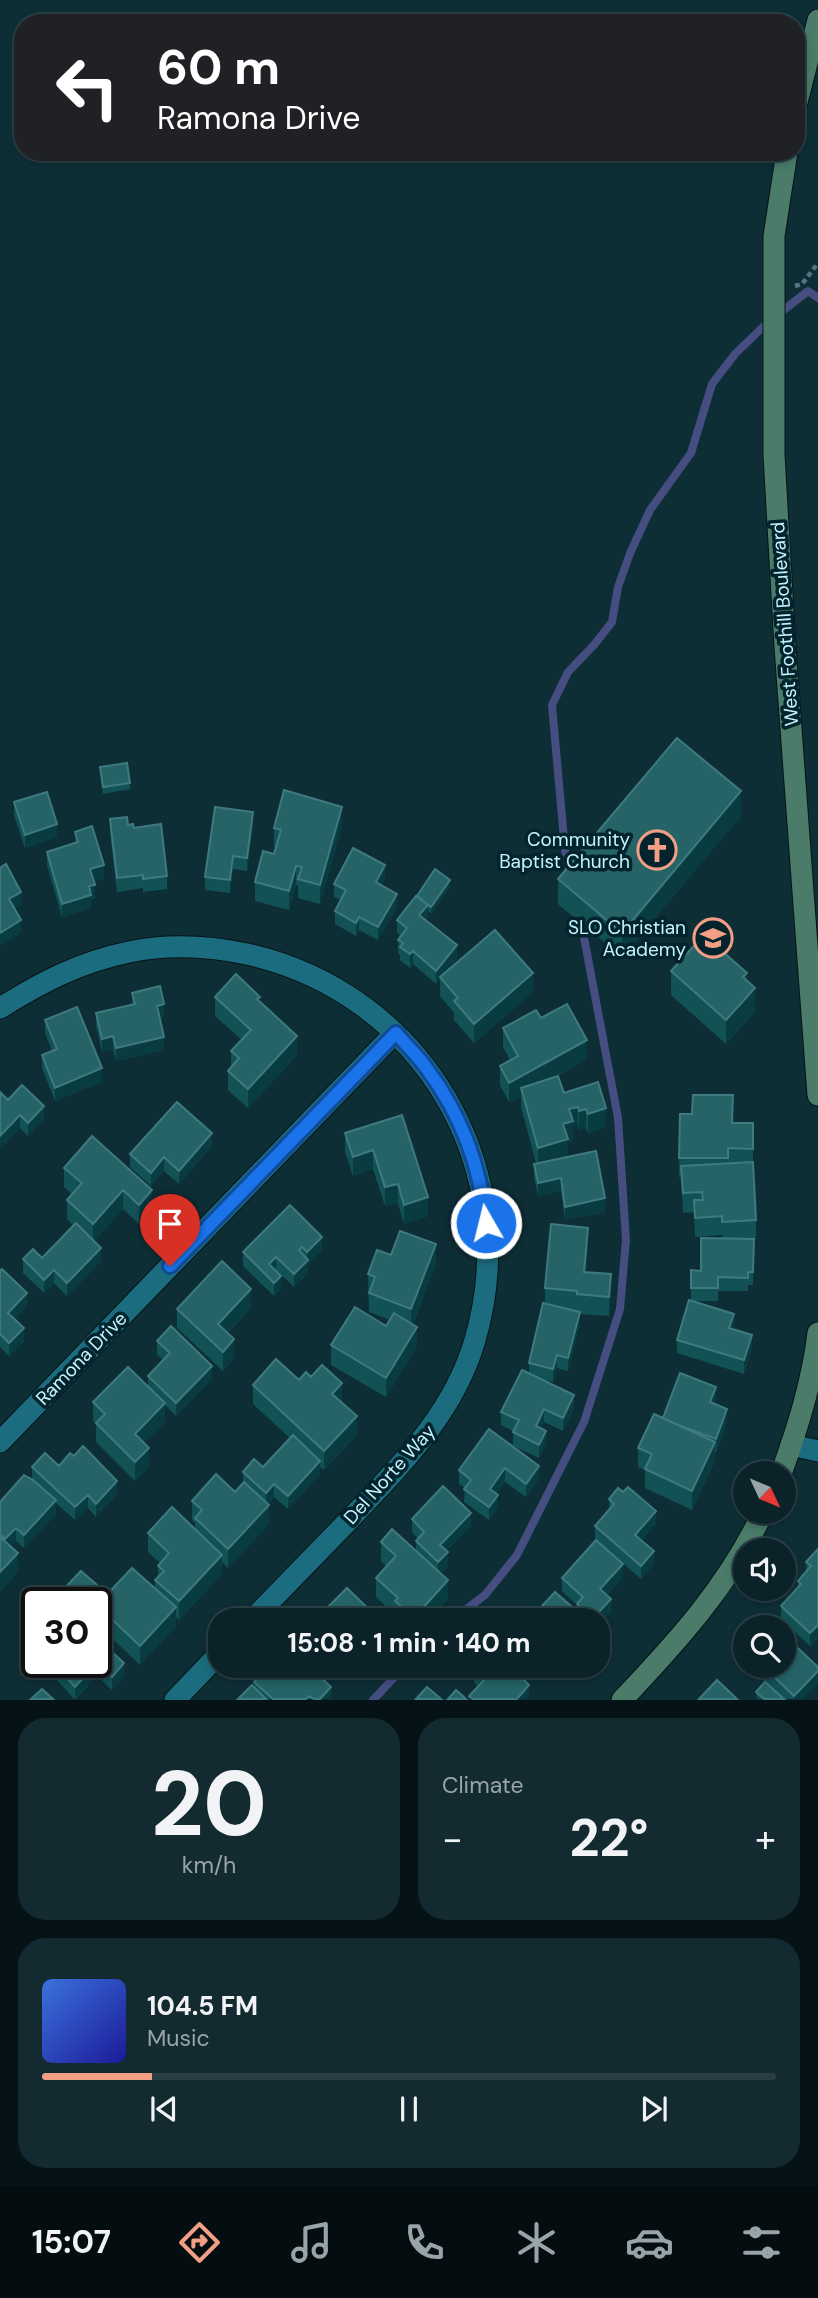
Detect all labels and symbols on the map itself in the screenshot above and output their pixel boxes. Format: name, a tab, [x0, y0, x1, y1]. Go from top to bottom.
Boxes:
street label: West Foothill Boulevard	[765, 521, 804, 727]
place label: Community Baptist Church	[499, 827, 630, 874]
church icon: Community Baptist Church	[636, 829, 678, 871]
place label: SLO Christian Academy	[568, 915, 686, 962]
school or university icon: SLO Christian Academy	[692, 917, 734, 959]
position arrow	[449, 1186, 523, 1260]
pin	[140, 1194, 200, 1266]
street label: Ramona Drive	[30, 1306, 132, 1410]
street label: Del Norte Way	[338, 1419, 441, 1529]
north arrow	[733, 1461, 796, 1524]
speed limit sign: 30	[21, 1587, 112, 1678]

